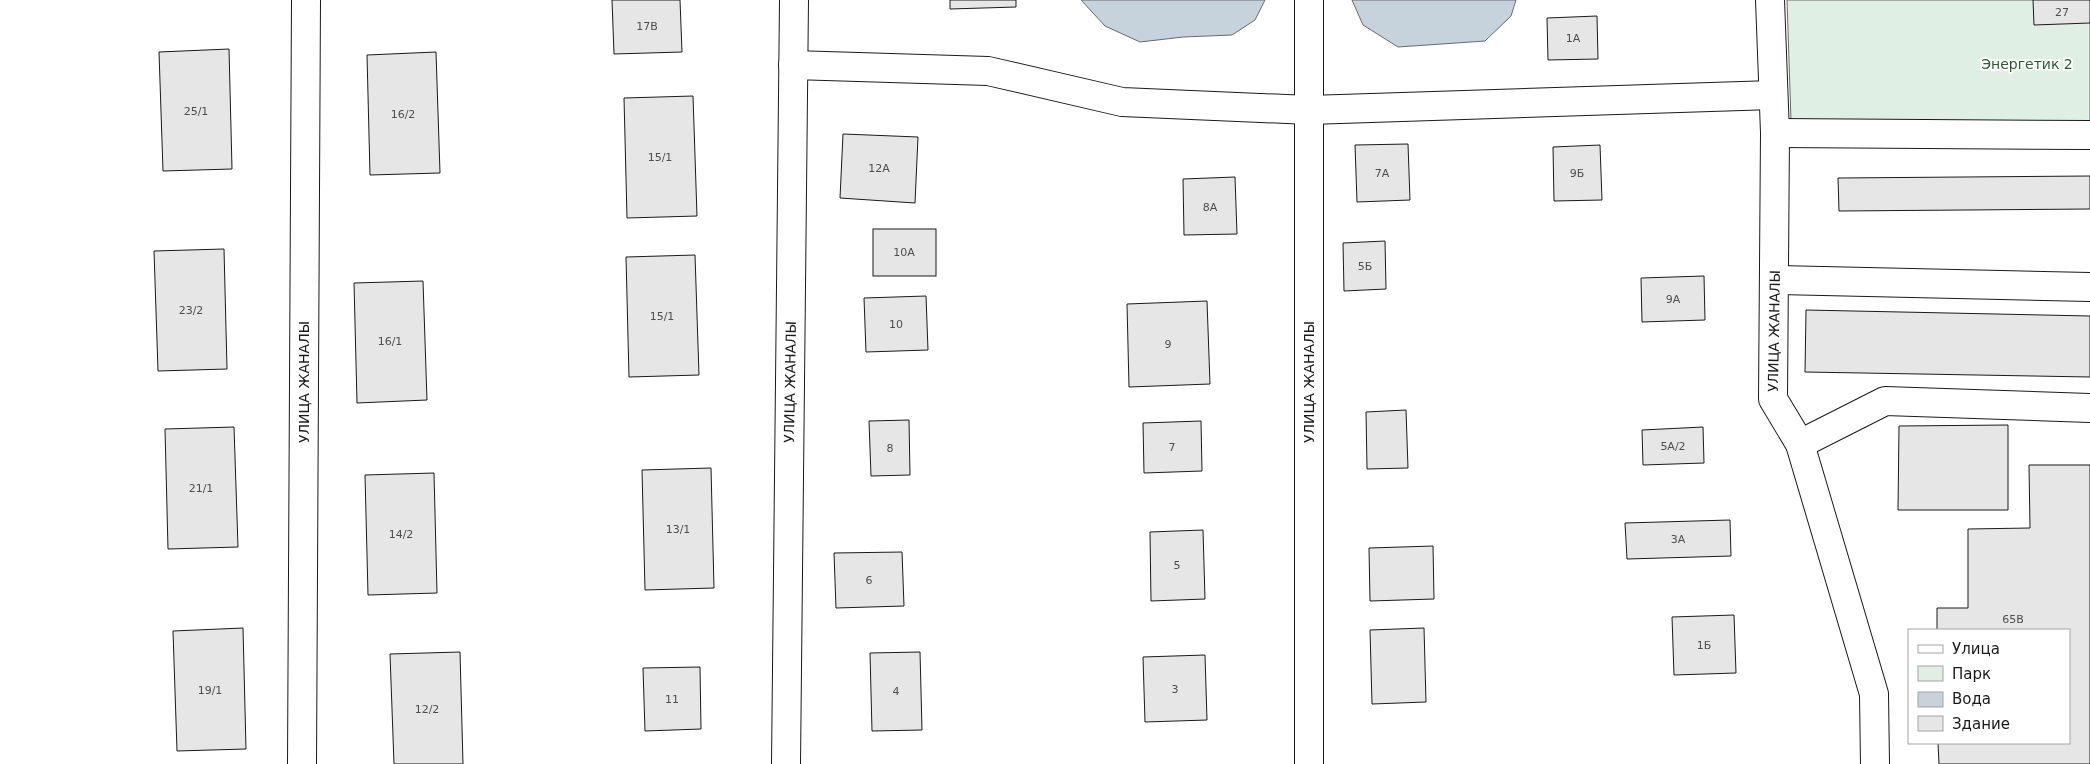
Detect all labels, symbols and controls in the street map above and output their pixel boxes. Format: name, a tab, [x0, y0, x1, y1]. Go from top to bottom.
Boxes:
house number: 27	[2055, 6, 2069, 19]
house number: 17В	[636, 20, 658, 33]
house number: 1А	[1566, 32, 1581, 45]
park label: Энергетик 2	[1981, 56, 2073, 72]
house number: 25/1	[184, 105, 208, 118]
house number: 16/2	[391, 108, 415, 121]
house number: 15/1	[648, 151, 672, 164]
house number: 12А	[868, 162, 890, 175]
house number: 7А	[1375, 167, 1390, 180]
house number: 9Б	[1570, 167, 1584, 180]
house number: 8А	[1203, 201, 1218, 214]
house number: 10А	[893, 246, 915, 259]
house number: 5Б	[1358, 260, 1372, 273]
street label: УЛИЦА ЖАНАЛЫ	[1765, 270, 1783, 392]
house number: 9А	[1666, 293, 1681, 306]
house number: 23/2	[179, 304, 203, 317]
house number: 15/1	[650, 310, 674, 323]
house number: 10	[889, 318, 903, 331]
street label: УЛИЦА ЖАНАЛЫ	[296, 321, 312, 443]
street label: УЛИЦА ЖАНАЛЫ	[781, 321, 799, 443]
street label: УЛИЦА ЖАНАЛЫ	[1301, 321, 1317, 443]
house number: 16/1	[378, 335, 402, 348]
house number: 9	[1165, 338, 1172, 351]
house number: 5А/2	[1660, 440, 1686, 453]
house number: 7	[1169, 441, 1176, 454]
house number: 8	[887, 442, 894, 455]
house number: 21/1	[189, 482, 213, 495]
house number: 13/1	[666, 523, 690, 536]
house number: 14/2	[389, 528, 413, 541]
house number: 3А	[1671, 533, 1686, 546]
house number: 5	[1174, 559, 1181, 572]
house number: 6	[866, 574, 873, 587]
house number: 65В	[2002, 613, 2024, 626]
legend	[1908, 629, 2070, 744]
house number: 1Б	[1697, 639, 1711, 652]
text: Улица	[1952, 640, 2000, 658]
text: Парк	[1952, 665, 1991, 683]
house number: 3	[1172, 683, 1179, 696]
house number: 19/1	[198, 684, 222, 697]
house number: 4	[893, 685, 900, 698]
text: Вода	[1952, 690, 1991, 708]
house number: 11	[665, 693, 679, 706]
house number: 12/2	[415, 703, 439, 716]
text: Здание	[1952, 715, 2010, 733]

